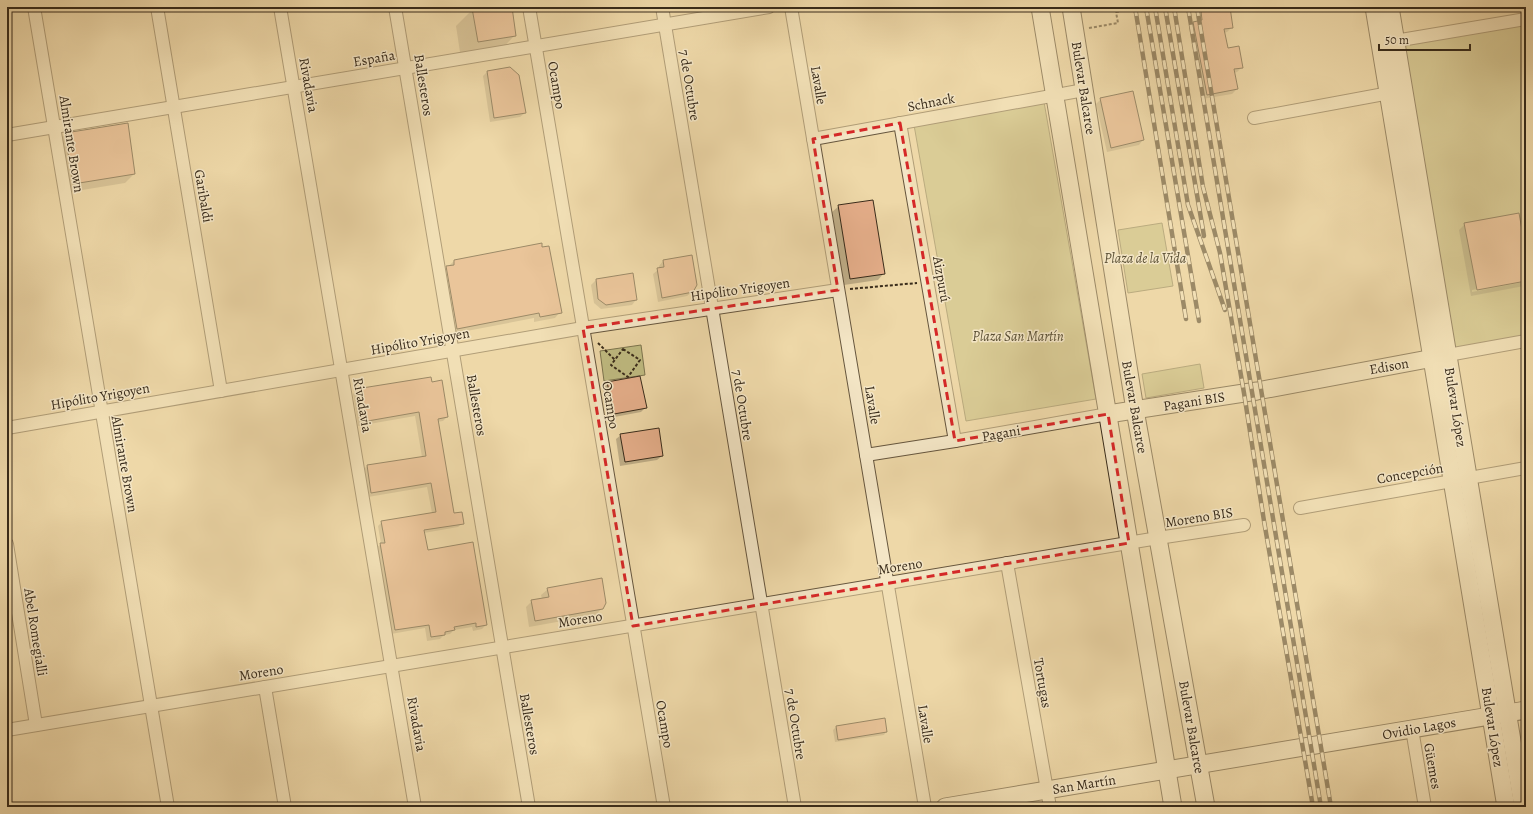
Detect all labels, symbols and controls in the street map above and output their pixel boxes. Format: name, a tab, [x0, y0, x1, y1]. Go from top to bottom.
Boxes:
scale bar	[1379, 26, 1470, 52]
text: 50 m	[1385, 32, 1409, 48]
street label: Bulevar Balcarce	[1067, 40, 1100, 136]
street label: España	[352, 45, 397, 72]
street label: 7 de Octubre	[675, 48, 704, 122]
street label: Ballesteros	[409, 53, 438, 117]
street label: Rivadavia	[294, 56, 323, 114]
street label: Ocampo	[543, 60, 570, 110]
street label: Lavalle	[806, 64, 831, 106]
street label: Schnack	[906, 89, 956, 116]
street label: Almirante Brown	[54, 93, 89, 194]
street label: Garibaldi	[190, 168, 218, 224]
park label: Plaza de la Vida	[1104, 249, 1187, 268]
street label: Aizpurú	[928, 254, 955, 304]
street label: Hipólito Yrigoyen	[689, 273, 791, 306]
street label: Hipólito Yrigoyen	[369, 323, 472, 360]
park label: Plaza San Martín	[972, 327, 1064, 346]
street label: Edison	[1368, 354, 1411, 379]
street label: Bulevar Balcarce	[1117, 359, 1152, 455]
street label: Bulevar López	[1440, 366, 1471, 448]
street label: 7 de Octubre	[728, 368, 757, 442]
street label: Ballesteros	[462, 373, 491, 437]
street label: Rivadavia	[348, 376, 377, 434]
street label: Hipólito Yrigoyen	[49, 378, 152, 415]
street label: Ocampo	[597, 380, 624, 430]
street label: Lavalle	[860, 384, 885, 426]
street label: Pagani BIS	[1162, 387, 1226, 416]
street label: Almirante Brown	[106, 413, 142, 514]
street label: Pagani	[980, 421, 1022, 446]
street label: Concepción	[1375, 458, 1445, 489]
street label: Moreno BIS	[1164, 503, 1234, 532]
street label: Moreno	[877, 554, 924, 579]
street label: Abel Romegialli	[19, 586, 52, 677]
street label: Moreno	[557, 607, 604, 632]
street label: Tortugas	[1029, 657, 1056, 710]
street label: Moreno	[238, 660, 285, 685]
street label: Bulevar Balcarce	[1174, 679, 1209, 775]
street label: Bulevar López	[1477, 686, 1508, 768]
street label: 7 de Octubre	[781, 687, 810, 761]
street label: Ballesteros	[515, 692, 544, 756]
street label: Rivadavia	[402, 695, 431, 753]
street label: Ocampo	[651, 699, 678, 749]
street label: Lavalle	[913, 703, 938, 745]
street label: Ovidio Lagos	[1381, 713, 1457, 744]
street label: Güemes	[1419, 742, 1446, 791]
street label: San Martín	[1051, 770, 1117, 799]

